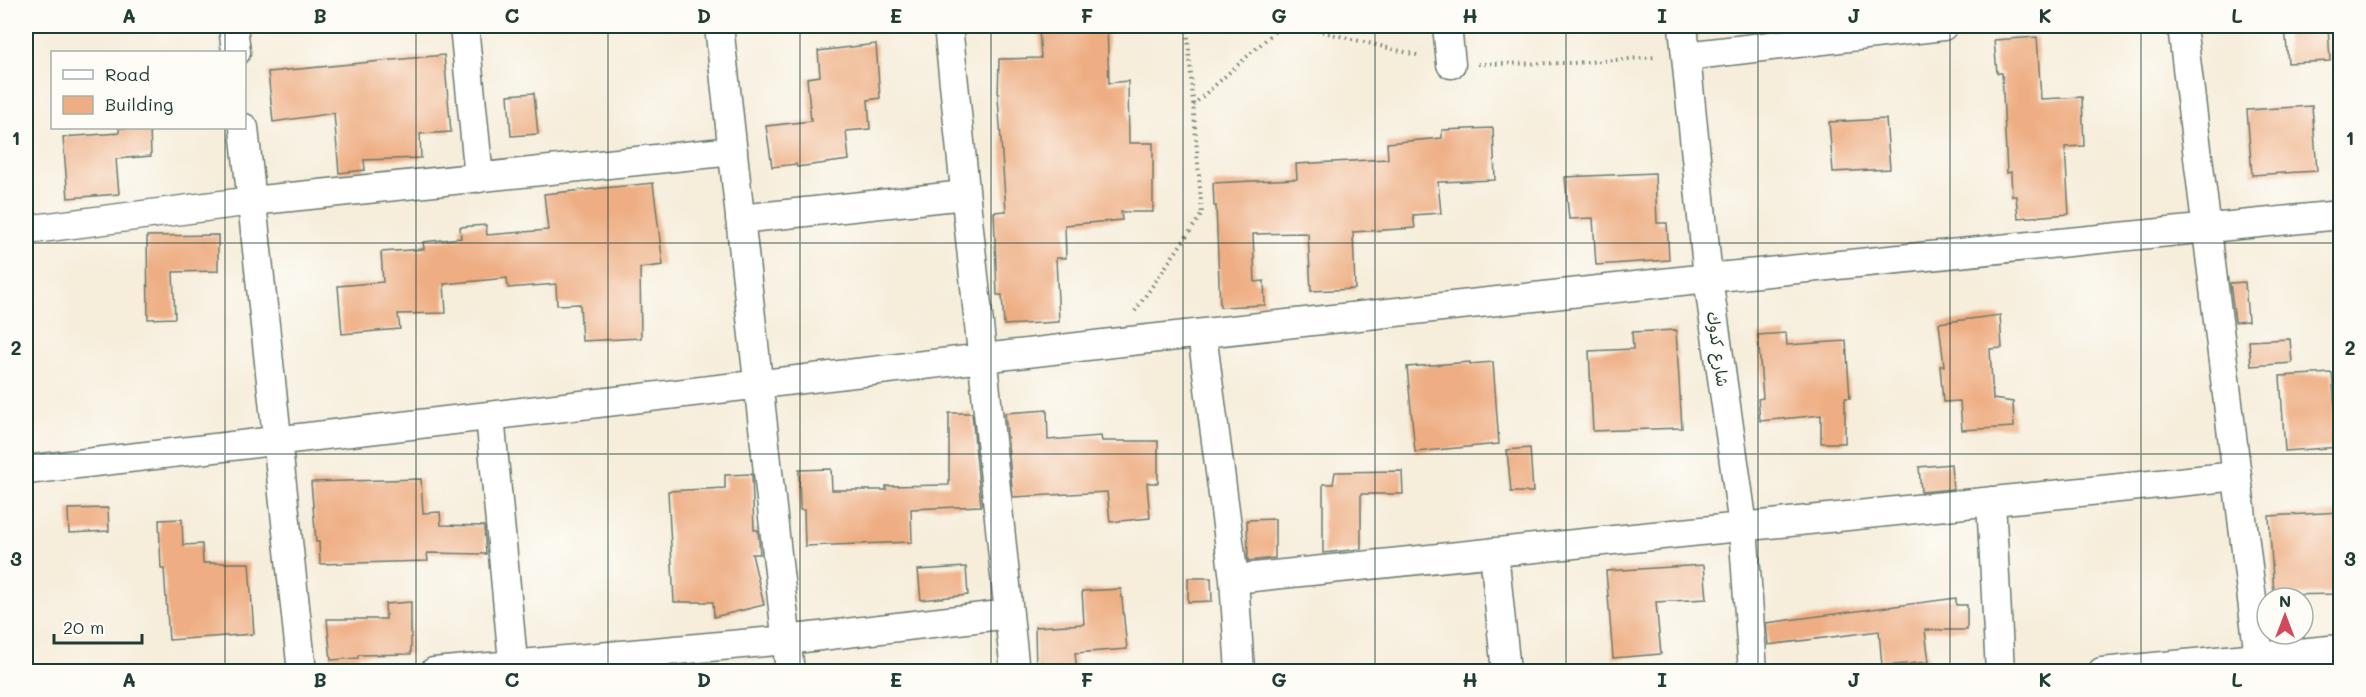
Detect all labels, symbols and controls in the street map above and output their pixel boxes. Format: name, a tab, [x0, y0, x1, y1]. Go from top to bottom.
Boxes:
text: A	[122, 2, 136, 28]
text: B	[313, 2, 327, 28]
text: C	[505, 2, 520, 28]
text: D	[697, 2, 711, 28]
text: E	[890, 2, 902, 28]
text: F	[1081, 2, 1094, 28]
text: G	[1271, 2, 1287, 28]
text: H	[1462, 2, 1478, 28]
text: I	[1657, 2, 1667, 28]
text: J	[1847, 2, 1861, 28]
text: K	[2038, 2, 2052, 28]
text: L	[2231, 2, 2243, 28]
legend	[51, 51, 246, 129]
text: Road	[105, 62, 150, 86]
text: Building	[105, 92, 173, 116]
text: 1	[12, 124, 20, 150]
text: 1	[2346, 124, 2354, 150]
street label: شارع كدوك	[1701, 310, 1734, 388]
text: 2	[10, 334, 22, 360]
text: 2	[2344, 334, 2356, 360]
text: 3	[10, 545, 22, 571]
text: 3	[2344, 545, 2356, 571]
north arrow	[2255, 586, 2315, 646]
text: N	[2279, 590, 2291, 611]
scale bar	[54, 607, 142, 645]
text: 20 m	[63, 615, 104, 639]
text: A	[122, 666, 136, 692]
text: B	[313, 666, 327, 692]
text: C	[505, 666, 520, 692]
text: D	[697, 666, 711, 692]
text: E	[890, 666, 902, 692]
text: F	[1081, 666, 1094, 692]
text: G	[1271, 666, 1287, 692]
text: H	[1462, 666, 1478, 692]
text: I	[1657, 666, 1667, 692]
text: J	[1847, 666, 1861, 692]
text: K	[2038, 666, 2052, 692]
text: L	[2231, 666, 2243, 692]

